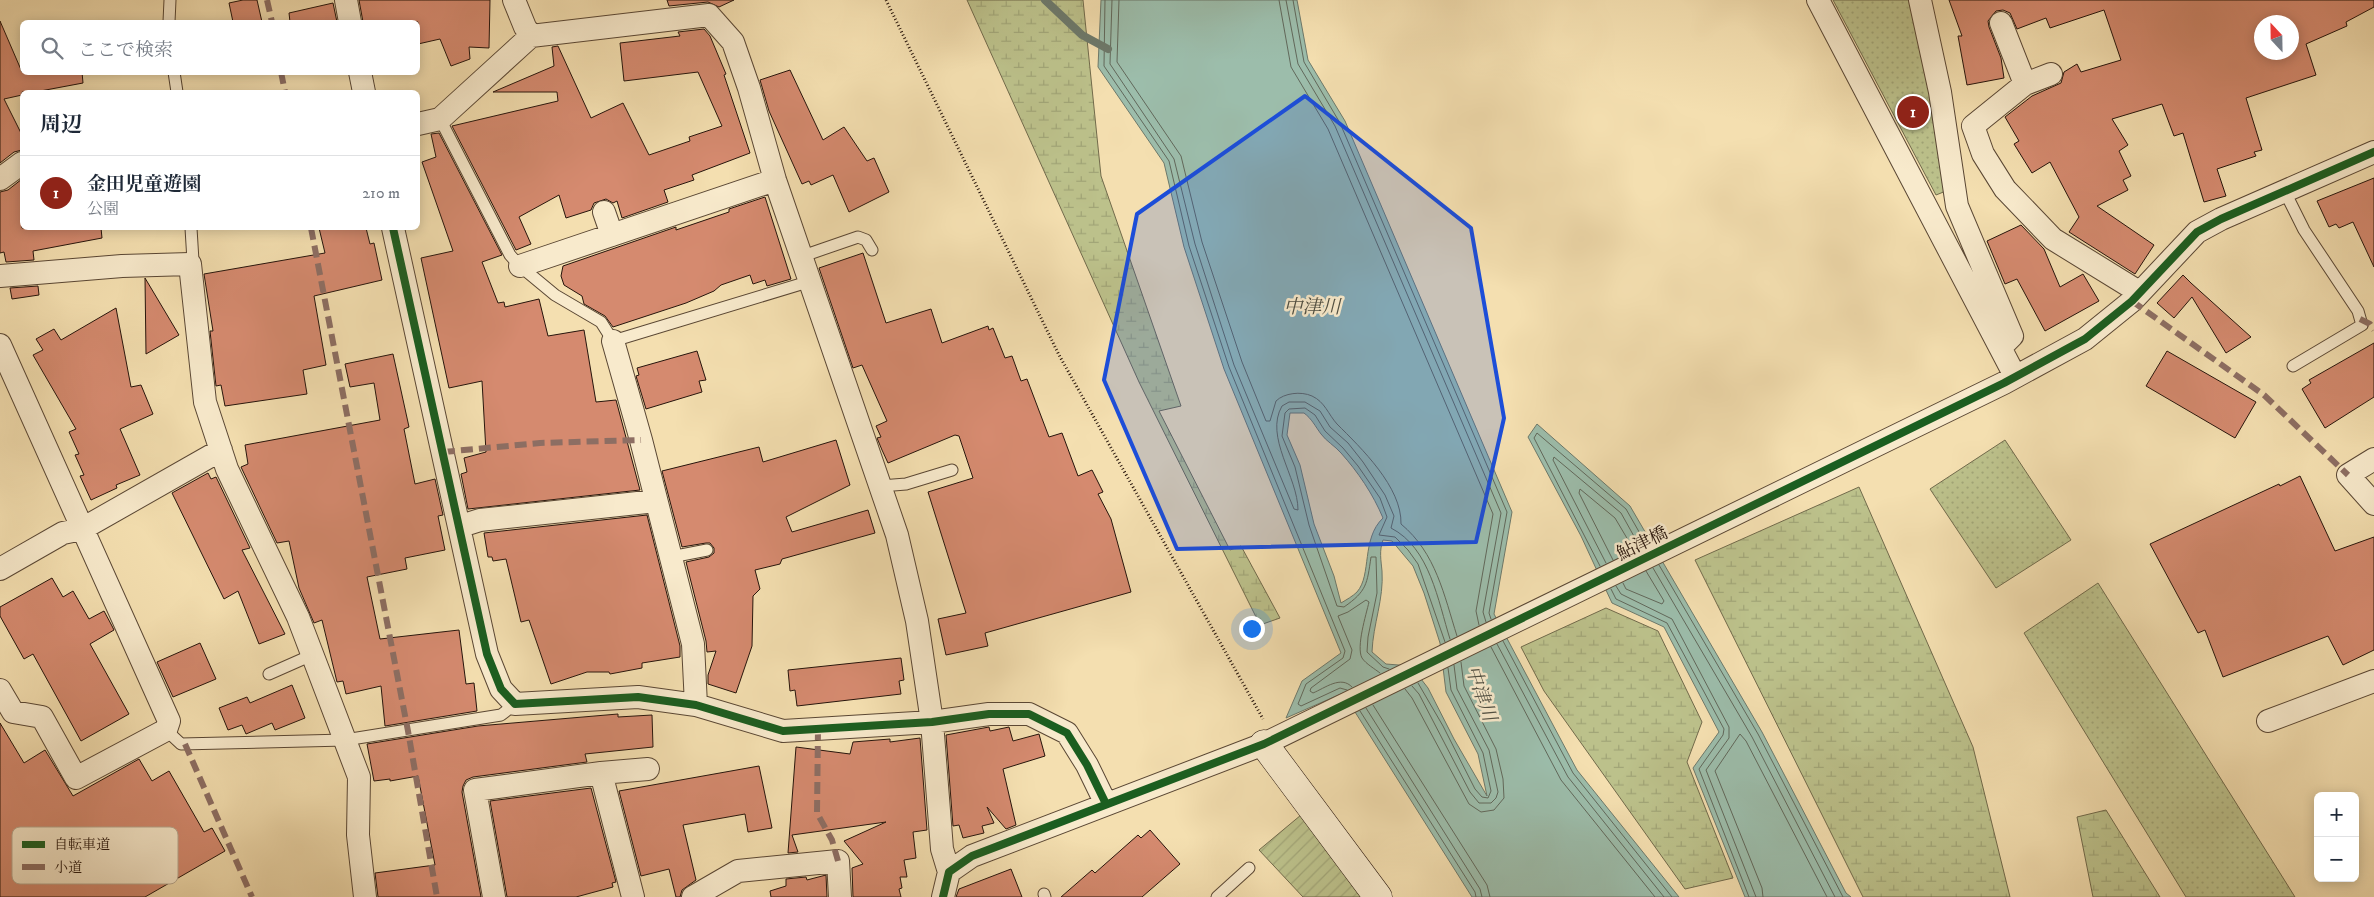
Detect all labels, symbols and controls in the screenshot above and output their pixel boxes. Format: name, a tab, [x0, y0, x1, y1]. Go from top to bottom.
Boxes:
north arrow	[2254, 15, 2299, 60]
search box	[20, 20, 420, 75]
icon: search	[38, 34, 66, 62]
text: ここで検索	[78, 39, 173, 62]
pin: 1	[1897, 93, 1929, 131]
text: 周辺	[40, 112, 82, 138]
text: 金田児童遊園	[87, 173, 201, 196]
text: 1	[53, 183, 59, 203]
text: 210 m	[362, 183, 400, 203]
text: 公園	[87, 199, 119, 219]
water label: 中津川	[1283, 296, 1342, 319]
street label: 鮎津橋	[1613, 522, 1672, 566]
your location	[1239, 616, 1265, 642]
water label: 中津川	[1460, 663, 1501, 726]
map controls	[2314, 792, 2359, 882]
button: +	[2314, 792, 2359, 837]
legend	[12, 827, 178, 884]
text: 自転車道	[54, 836, 110, 854]
button: −	[2314, 837, 2359, 882]
text: 小道	[54, 859, 82, 877]

